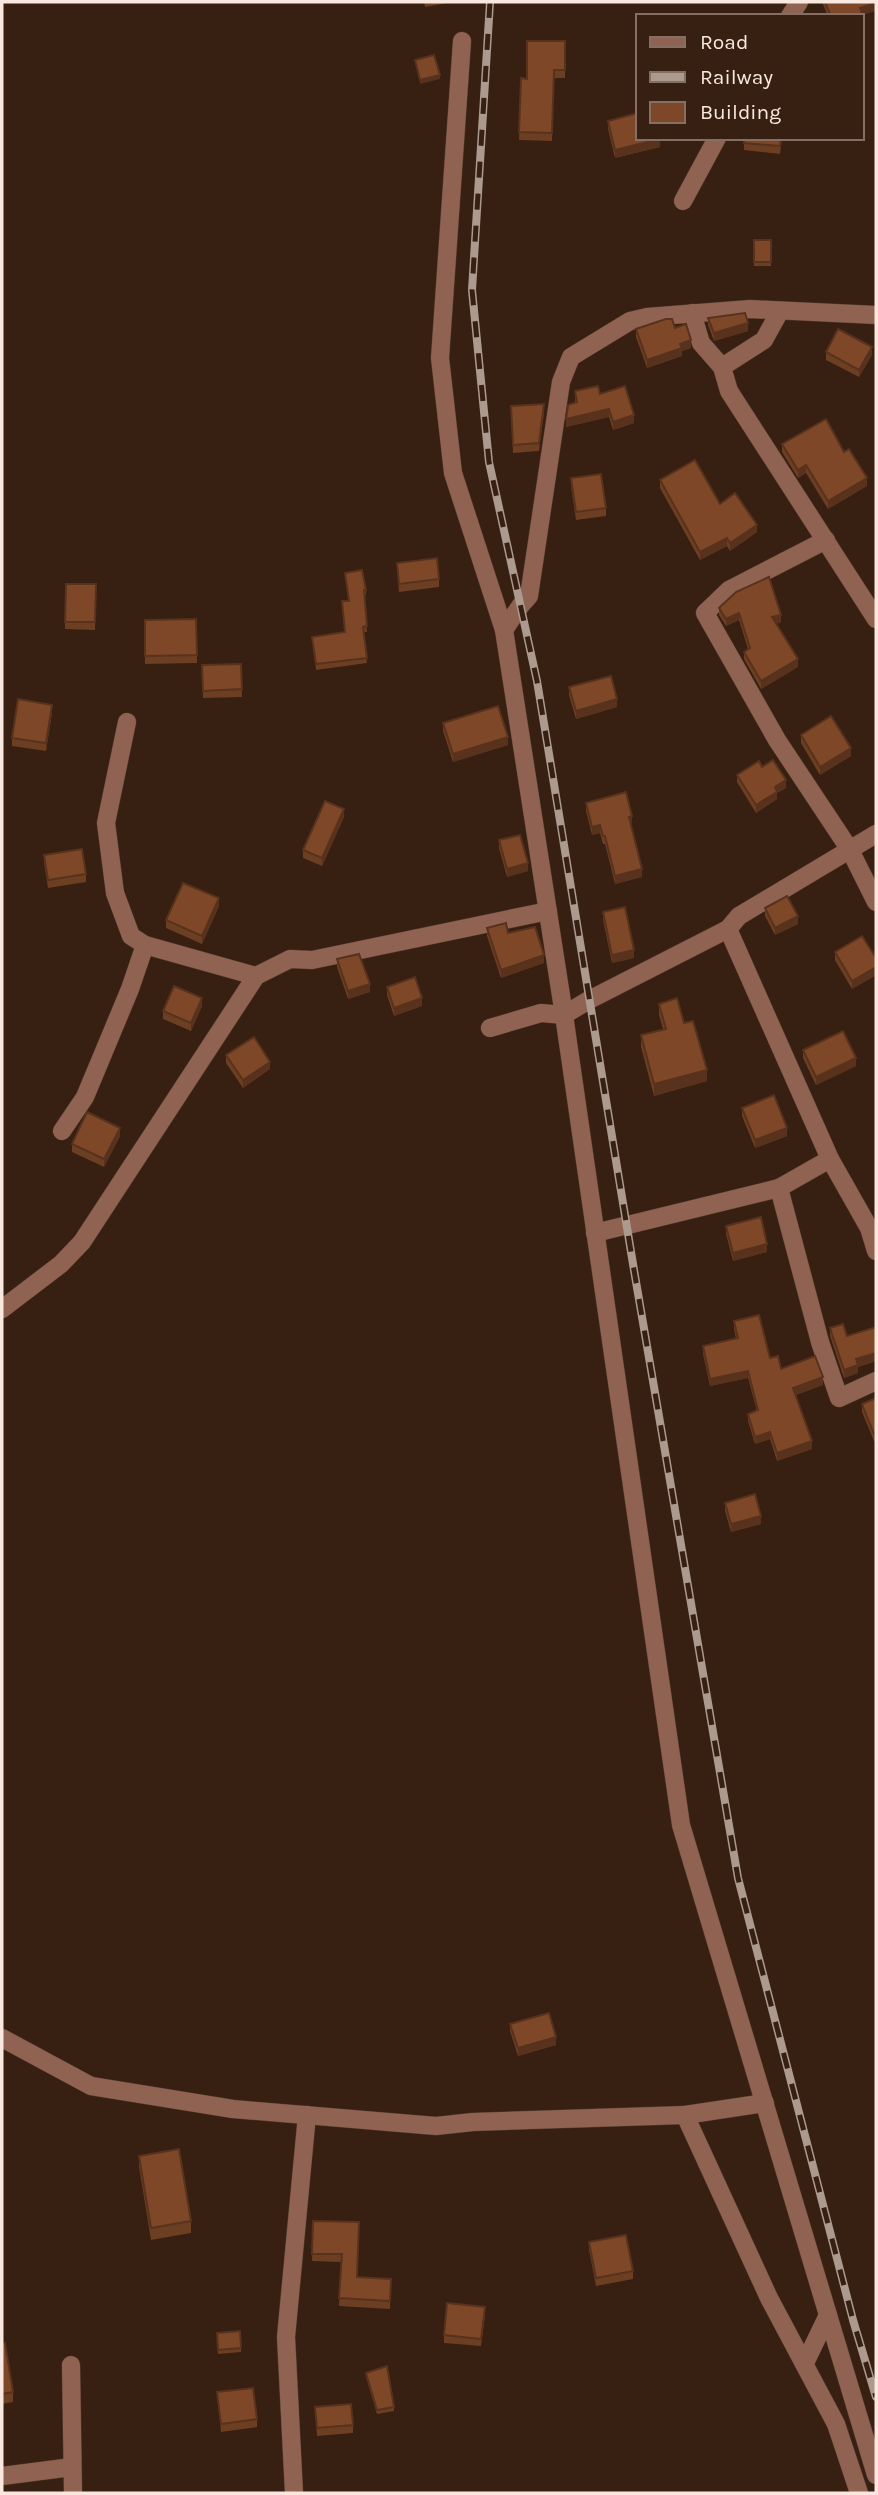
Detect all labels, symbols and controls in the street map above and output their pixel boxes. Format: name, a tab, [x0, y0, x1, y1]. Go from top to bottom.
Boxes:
legend	[636, 14, 864, 140]
text: Road	[700, 30, 748, 54]
text: Railway	[700, 65, 773, 89]
text: Building	[700, 100, 781, 124]

